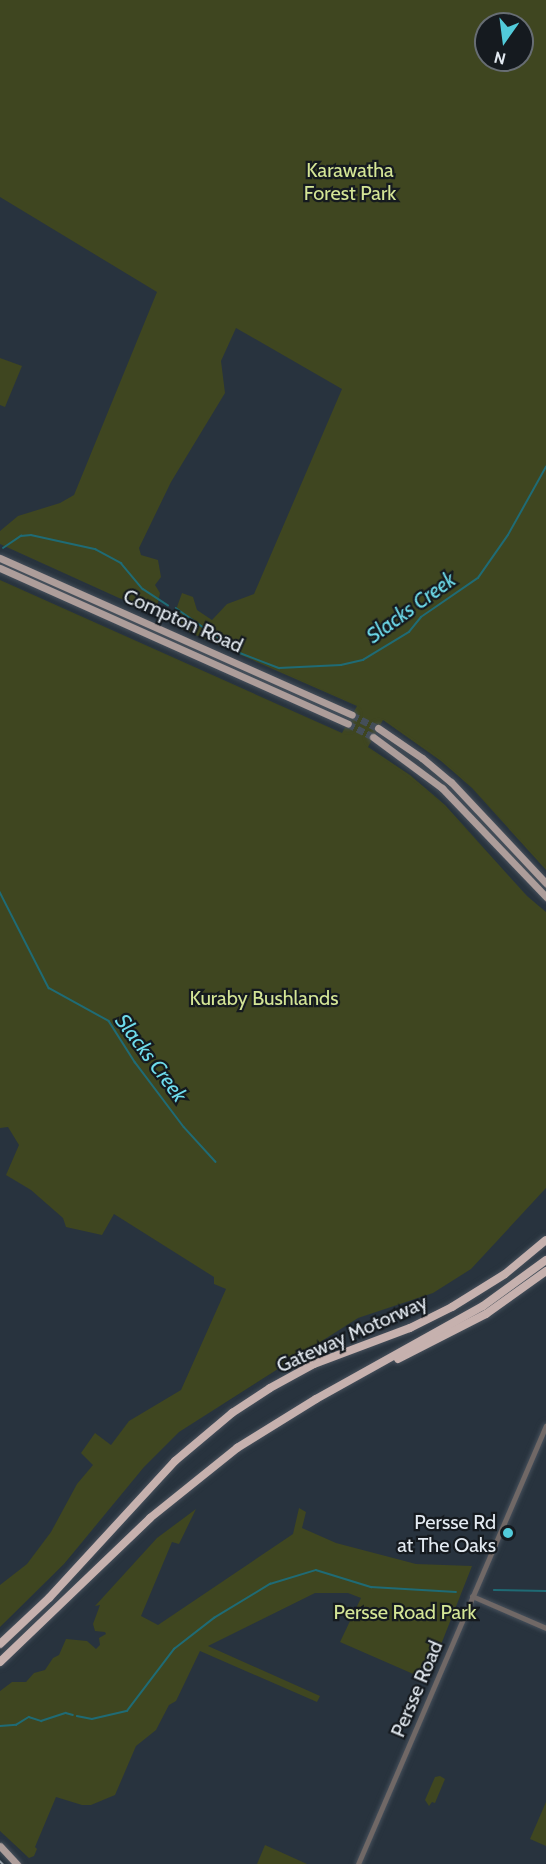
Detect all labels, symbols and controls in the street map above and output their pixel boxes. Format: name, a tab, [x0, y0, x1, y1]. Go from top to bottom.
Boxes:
north arrow	[474, 12, 534, 72]
text: N	[492, 47, 508, 69]
park label: Karawatha Forest Park	[304, 159, 396, 206]
water label: Slacks Creek	[362, 567, 460, 649]
street label: Compton Road	[120, 584, 246, 658]
park label: Kuraby Bushlands	[190, 986, 338, 1010]
water label: Slacks Creek	[110, 1009, 192, 1107]
street label: Gateway Motorway	[273, 1290, 431, 1378]
place label: Persse Rd at The Oaks	[397, 1510, 496, 1557]
marker: Persse Rd at The Oaks	[501, 1526, 515, 1540]
park label: Persse Road Park	[334, 1600, 476, 1624]
street label: Persse Road	[386, 1637, 448, 1741]

